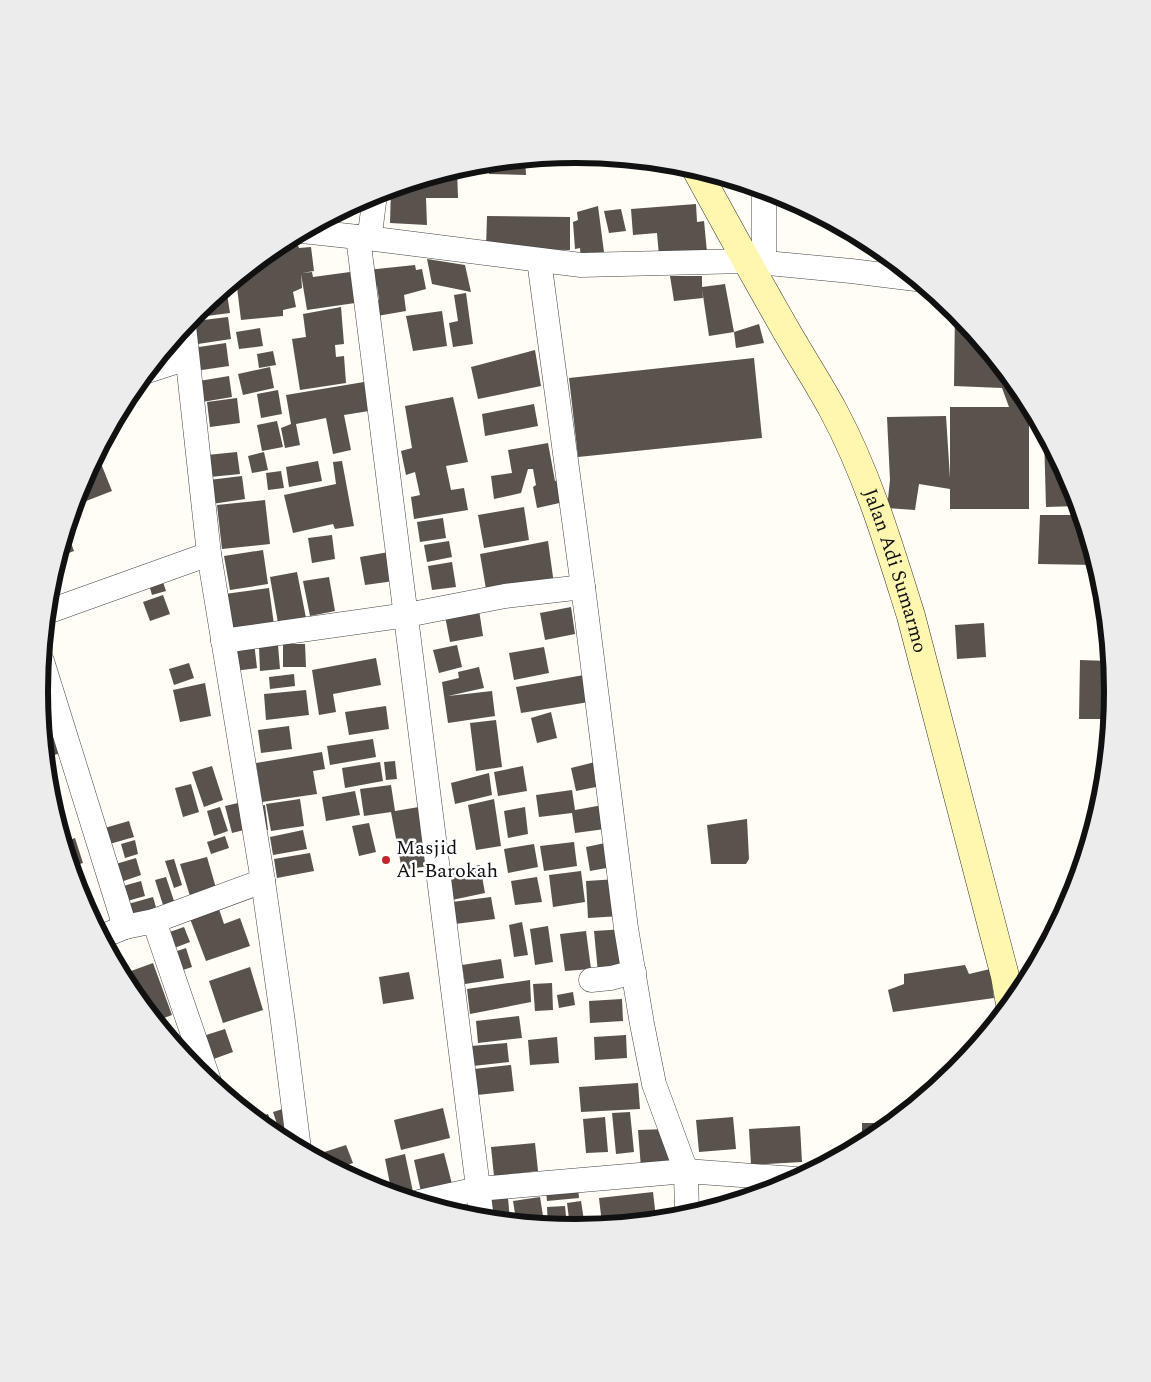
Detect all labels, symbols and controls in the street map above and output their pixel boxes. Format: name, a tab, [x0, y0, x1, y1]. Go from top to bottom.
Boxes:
street label: Jalan Adi Sumarmo	[855, 484, 935, 656]
place label: Masjid Al-Barokah	[396, 833, 498, 886]
marker: Masjid Al-Barokah	[380, 854, 392, 866]

